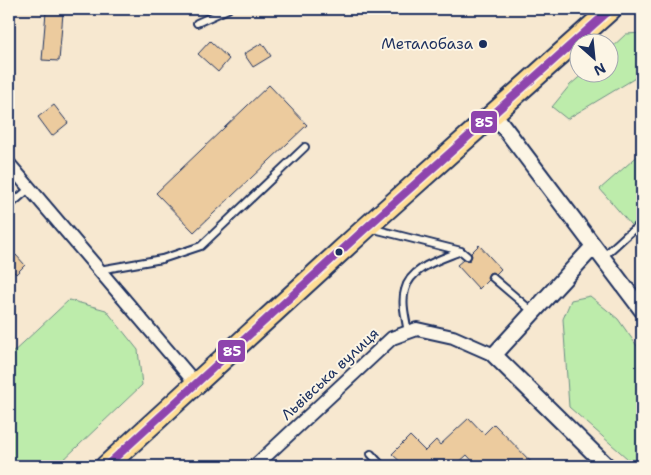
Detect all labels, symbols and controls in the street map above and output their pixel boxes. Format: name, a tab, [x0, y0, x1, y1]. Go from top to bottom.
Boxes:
north arrow	[568, 32, 618, 82]
place label: Металобаза	[381, 34, 474, 54]
marker: Металобаза	[477, 38, 489, 50]
text: N	[591, 59, 609, 80]
line badge: 85	[470, 110, 498, 134]
text: 85	[475, 113, 494, 131]
unlabelled marker	[334, 247, 344, 257]
street label: Львівська вулиця	[277, 323, 383, 425]
line badge: 85	[217, 339, 246, 363]
text: 85	[223, 342, 242, 360]

